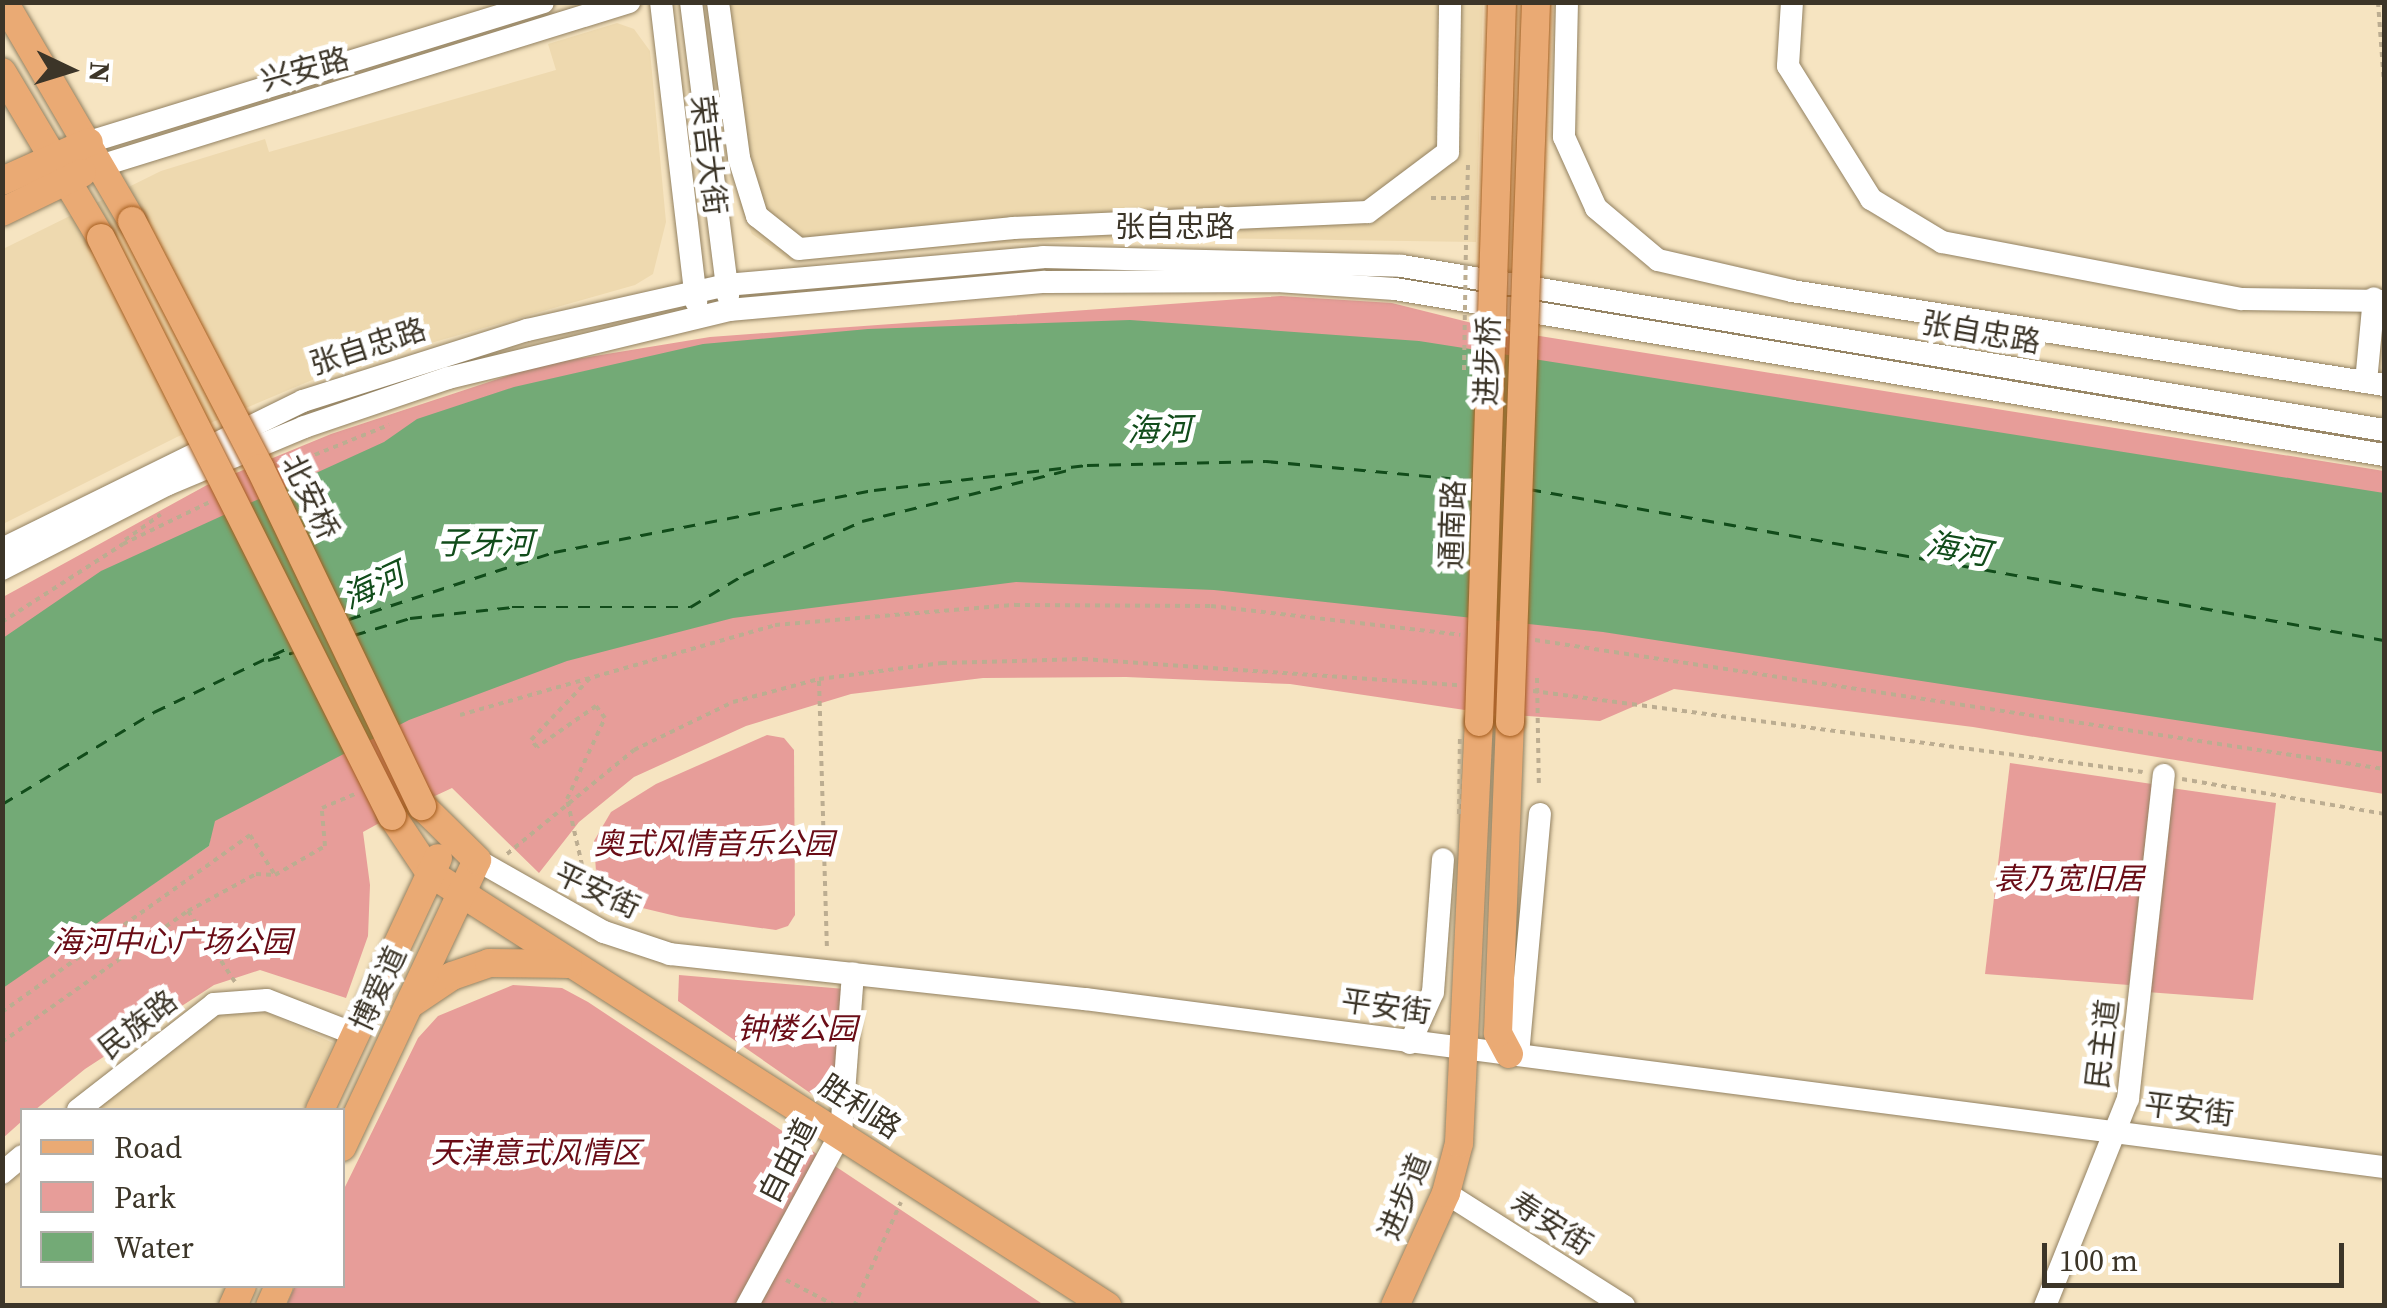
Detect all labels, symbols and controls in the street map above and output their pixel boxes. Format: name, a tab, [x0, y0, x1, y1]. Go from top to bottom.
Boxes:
north arrow	[20, 20, 120, 120]
street label: 兴安路	[257, 41, 353, 99]
text: N	[80, 61, 120, 84]
street label: 荣吉大街	[683, 93, 733, 217]
street label: 张自忠路	[1115, 209, 1235, 245]
street label: 张自忠路	[1919, 305, 2043, 361]
street label: 张自忠路	[305, 311, 431, 383]
street label: 进步桥	[1468, 315, 1508, 407]
water label: 海河	[1127, 410, 1191, 450]
street label: 北安桥	[274, 449, 346, 545]
street label: 通南路	[1433, 479, 1473, 571]
water label: 子牙河	[437, 524, 533, 562]
water label: 海河	[1923, 525, 1993, 573]
water label: 海河	[336, 555, 410, 617]
park label: 奥式风情音乐公园	[594, 826, 834, 862]
street label: 平安街	[549, 856, 645, 926]
park label: 袁乃宽旧居	[1994, 861, 2144, 897]
park label: 海河中心广场公园	[52, 924, 292, 960]
street label: 博爱道	[344, 941, 414, 1037]
street label: 民族路	[91, 983, 185, 1067]
street label: 平安街	[1339, 983, 1433, 1031]
street label: 民主道	[2080, 997, 2126, 1091]
park label: 钟楼公园	[737, 1011, 857, 1047]
street label: 胜利路	[812, 1067, 908, 1147]
street label: 平安街	[2142, 1087, 2236, 1133]
legend	[20, 1108, 345, 1288]
street label: 自由道	[752, 1113, 824, 1209]
text: Road	[114, 1127, 182, 1168]
park label: 天津意式风情区	[431, 1135, 641, 1171]
street label: 进步道	[1371, 1149, 1439, 1245]
text: Park	[114, 1177, 176, 1218]
street label: 寿安街	[1503, 1185, 1599, 1263]
scale bar	[2047, 1223, 2350, 1285]
text: Water	[114, 1227, 194, 1268]
text: 100 m	[2059, 1240, 2138, 1281]

